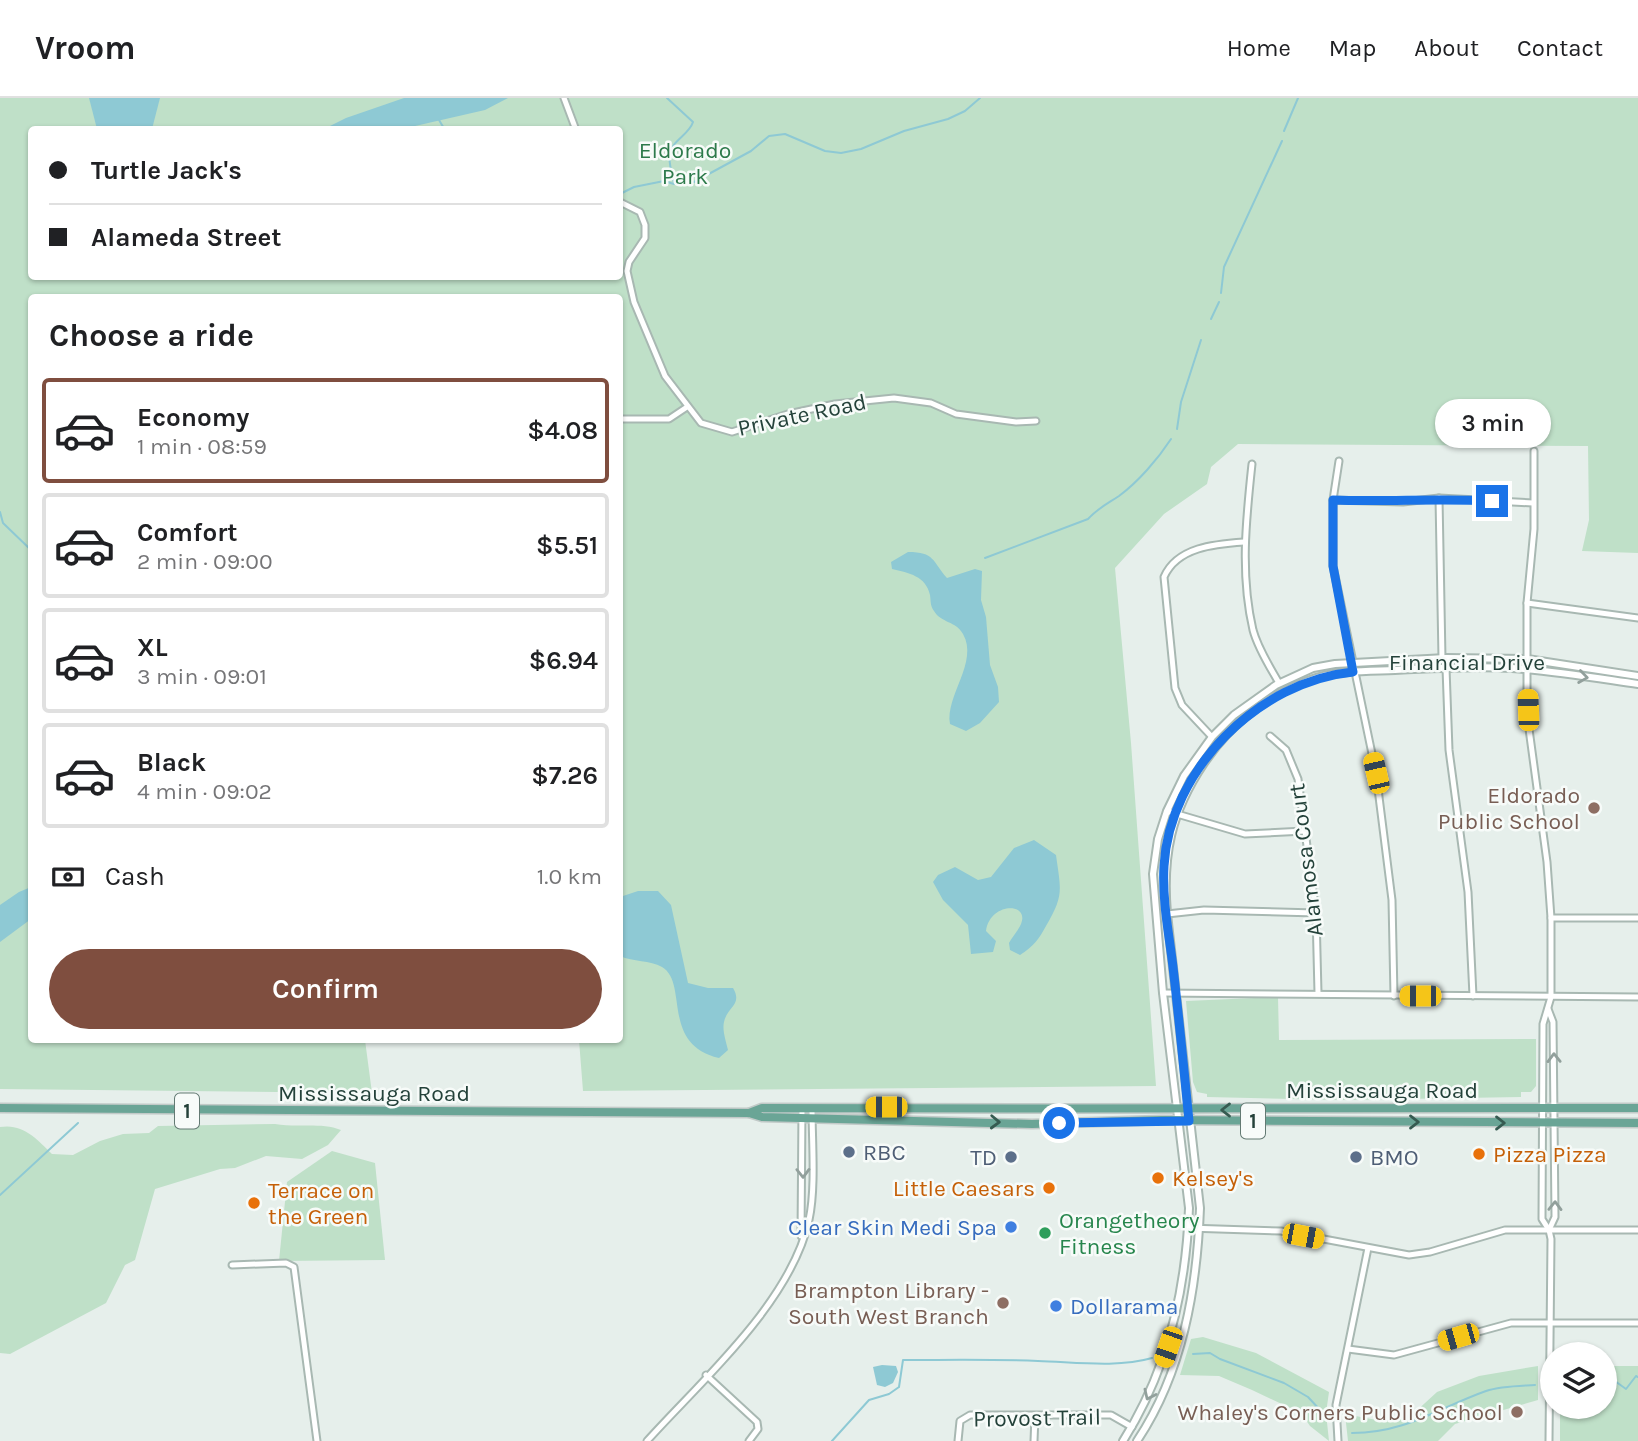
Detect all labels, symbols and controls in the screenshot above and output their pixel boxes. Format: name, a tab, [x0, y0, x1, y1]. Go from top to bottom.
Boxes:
text: Vroom	[35, 29, 135, 67]
text: Home	[1227, 34, 1291, 62]
text: Map	[1329, 34, 1376, 62]
text: About	[1414, 34, 1479, 62]
text: Contact	[1517, 34, 1603, 62]
park label: Eldorado Park	[639, 137, 731, 190]
text: Turtle Jack's	[91, 155, 242, 186]
text: Alameda Street	[91, 222, 281, 253]
text: Choose a ride	[49, 317, 254, 354]
street label: Private Road	[735, 388, 869, 442]
icon: car	[53, 399, 116, 462]
callout: 3 min	[1434, 400, 1550, 448]
text: Economy	[137, 402, 249, 433]
text: 3 min	[1461, 410, 1525, 437]
text: $4.08	[527, 415, 598, 446]
text: 1 min · 08:59	[137, 433, 267, 460]
route end	[1476, 485, 1508, 517]
icon: car	[53, 514, 116, 577]
text: Comfort	[137, 517, 238, 548]
text: $5.51	[536, 530, 598, 561]
text: 2 min · 09:00	[137, 548, 273, 575]
icon: car	[53, 629, 116, 692]
text: XL	[137, 632, 168, 663]
text: $6.94	[529, 645, 598, 676]
street label: Financial Drive	[1389, 649, 1545, 676]
text: 3 min · 09:01	[137, 663, 267, 690]
one-way arrow	[1577, 669, 1589, 684]
car	[1517, 689, 1540, 731]
icon: car	[53, 744, 116, 807]
text: Black	[137, 747, 206, 778]
car	[1362, 750, 1391, 796]
text: $7.26	[531, 760, 598, 791]
text: 4 min · 09:02	[137, 778, 272, 805]
street label: Alamosa Court	[1283, 781, 1329, 938]
place label: Eldorado Public School	[1438, 782, 1580, 835]
marker: Eldorado Public School	[1586, 800, 1602, 816]
icon: cash	[49, 858, 87, 896]
text: Cash	[105, 861, 165, 892]
text: 1.0 km	[537, 863, 602, 890]
button: Confirm	[49, 949, 602, 1029]
car	[1400, 986, 1442, 1007]
one-way arrow	[1546, 1052, 1561, 1063]
street label: Mississauga Road	[1286, 1077, 1478, 1104]
street label: Mississauga Road	[278, 1080, 470, 1107]
road number: 1	[175, 1094, 199, 1128]
car	[866, 1097, 908, 1118]
one-way arrow	[1220, 1102, 1230, 1118]
road number: 1	[1241, 1104, 1265, 1138]
route start	[1043, 1107, 1075, 1139]
one-way arrow	[1409, 1114, 1420, 1130]
one-way arrow	[990, 1115, 1001, 1130]
one-way arrow	[1494, 1115, 1505, 1130]
place label: RBC	[863, 1139, 905, 1166]
place label: Pizza Pizza	[1493, 1141, 1607, 1168]
marker: RBC	[841, 1144, 857, 1160]
place label: TD	[970, 1144, 997, 1171]
place label: BMO	[1370, 1144, 1419, 1171]
marker: Pizza Pizza	[1471, 1146, 1487, 1162]
marker: TD	[1003, 1149, 1019, 1165]
marker: BMO	[1348, 1149, 1364, 1165]
place label: Kelsey's	[1172, 1165, 1254, 1192]
one-way arrow	[795, 1168, 810, 1179]
marker: Kelsey's	[1150, 1170, 1166, 1186]
place label: Little Caesars	[893, 1175, 1035, 1202]
place label: Terrace on the Green	[268, 1177, 374, 1230]
marker: Little Caesars	[1041, 1180, 1057, 1196]
marker: Terrace on the Green	[246, 1195, 262, 1211]
one-way arrow	[1547, 1200, 1563, 1211]
place label: Orangetheory Fitness	[1059, 1207, 1200, 1260]
place label: Clear Skin Medi Spa	[788, 1214, 997, 1241]
marker: Clear Skin Medi Spa	[1003, 1219, 1019, 1235]
car	[1281, 1222, 1326, 1250]
marker: Orangetheory Fitness	[1037, 1225, 1053, 1241]
place label: Brampton Library - South West Branch	[788, 1277, 989, 1330]
place label: Dollarama	[1070, 1293, 1178, 1320]
marker: Brampton Library - South West Branch	[995, 1295, 1011, 1311]
marker: Dollarama	[1048, 1298, 1064, 1314]
car	[1435, 1321, 1482, 1353]
car	[1152, 1324, 1185, 1370]
map controls	[1540, 1342, 1617, 1419]
button: layers	[1540, 1342, 1617, 1419]
one-way arrow	[1143, 1387, 1157, 1400]
place label: Whaley's Corners Public School	[1178, 1399, 1503, 1426]
street label: Provost Trail	[973, 1403, 1101, 1433]
marker: Whaley's Corners Public School	[1509, 1404, 1525, 1420]

